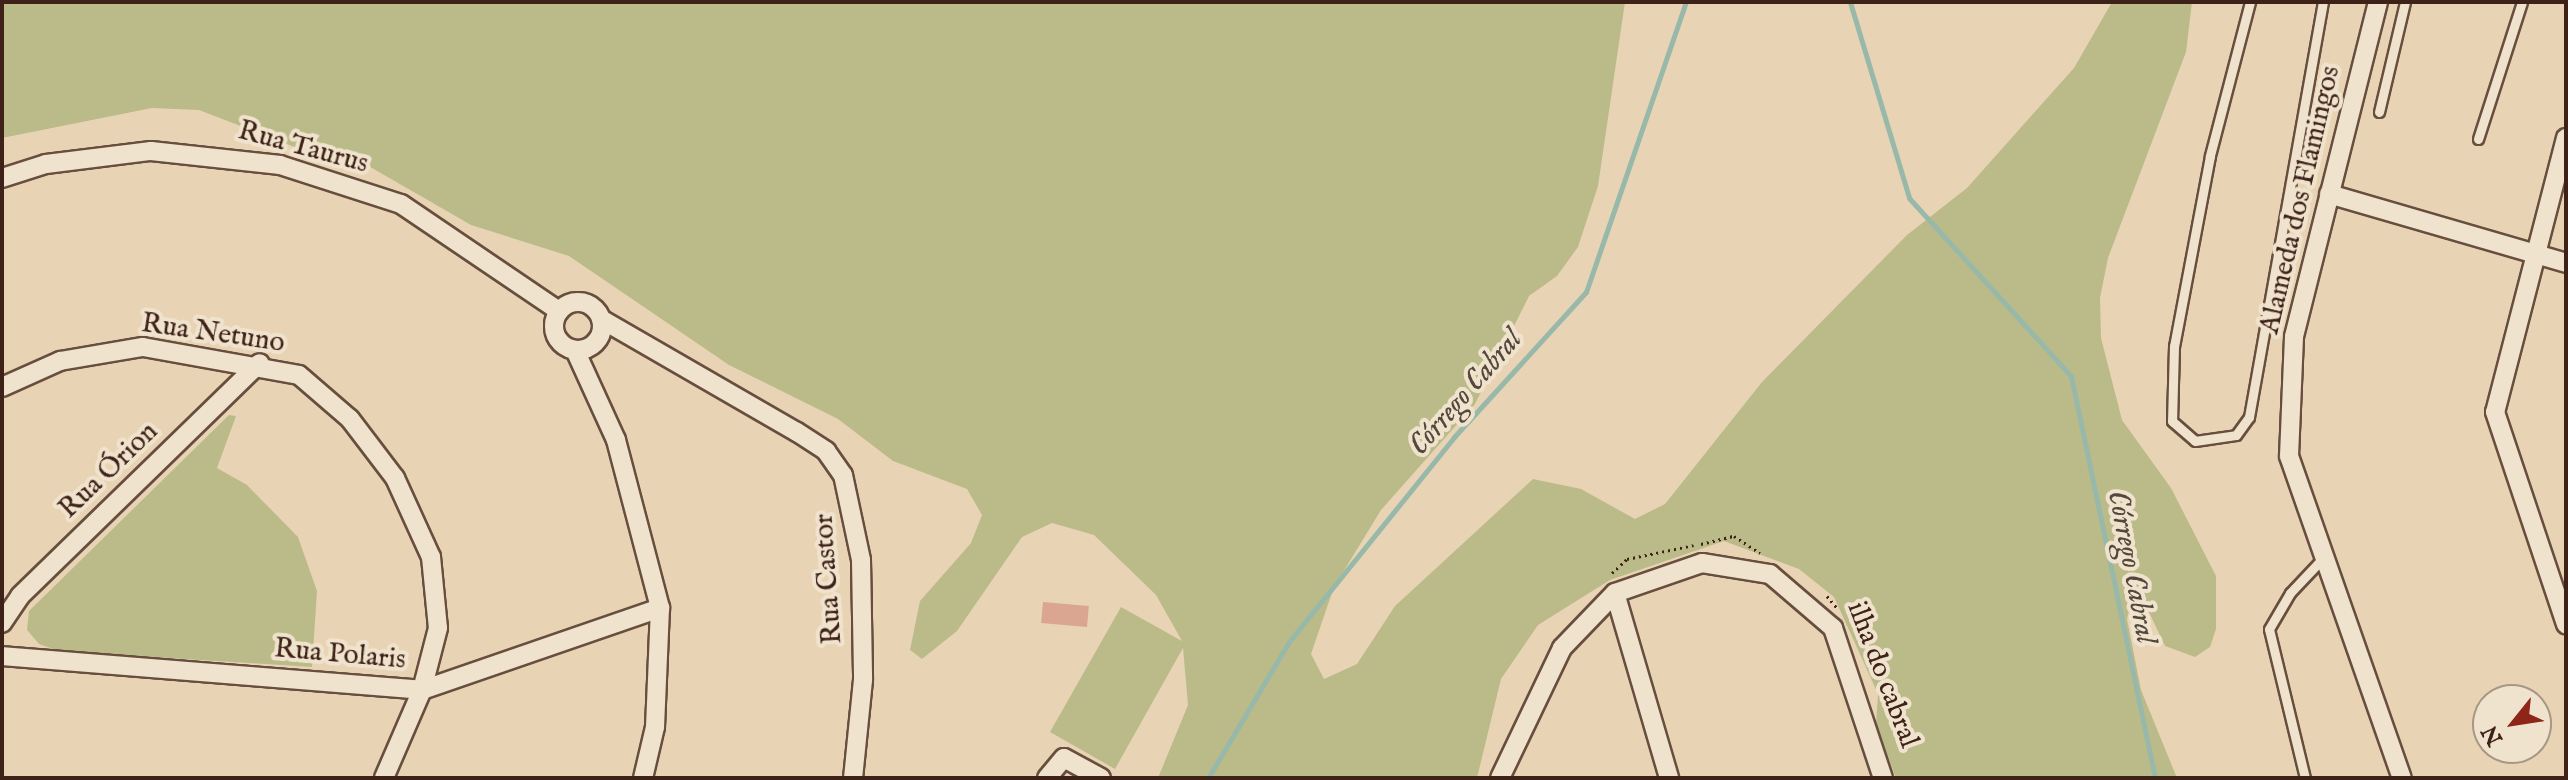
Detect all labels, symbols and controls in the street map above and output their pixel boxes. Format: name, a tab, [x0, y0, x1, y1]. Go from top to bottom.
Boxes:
street label: Alameda dos Flamingos	[2254, 63, 2348, 337]
street label: Rua Taurus	[234, 115, 372, 181]
street label: Rua Netuno	[139, 307, 287, 361]
water label: Córrego Cabral	[1402, 323, 1530, 463]
street label: Rua Órion	[53, 416, 165, 526]
water label: Córrego Cabral	[2099, 487, 2163, 647]
street label: Rua Castor	[808, 513, 850, 645]
street label: ilha do cabral	[1839, 597, 1925, 753]
street label: Rua Polaris	[273, 633, 407, 677]
north arrow	[2472, 684, 2552, 764]
text: N	[2476, 720, 2510, 750]

